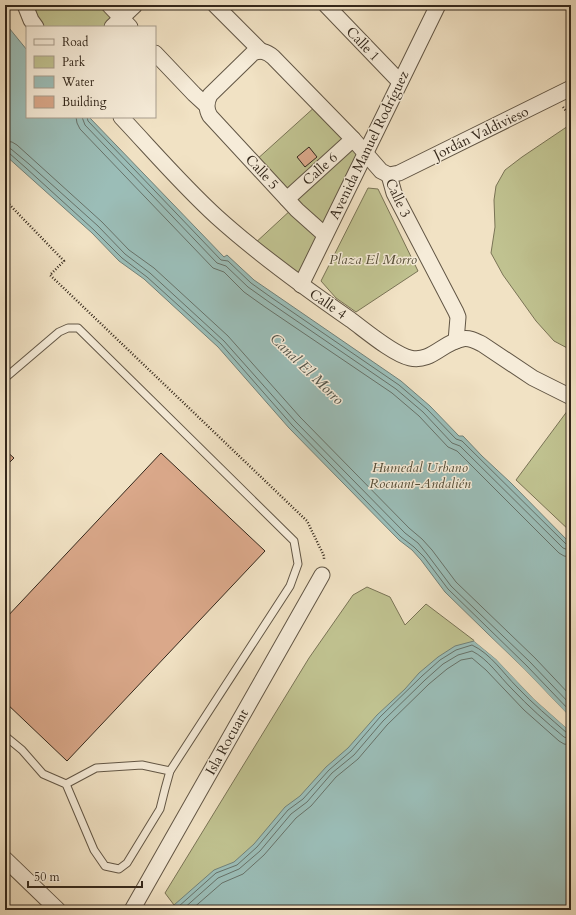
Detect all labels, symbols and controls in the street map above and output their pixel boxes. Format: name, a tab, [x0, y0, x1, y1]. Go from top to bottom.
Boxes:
street label: Calle 1	[342, 23, 384, 65]
legend	[26, 26, 156, 118]
text: Road	[62, 34, 89, 50]
text: Park	[62, 54, 86, 70]
street label: Avenida Manuel Rodríguez	[325, 67, 414, 222]
text: Water	[61, 74, 95, 90]
text: Building	[62, 94, 107, 110]
street label: Jordán Valdivieso	[429, 102, 532, 165]
street label: Calle 6	[298, 148, 342, 190]
street label: Calle 5	[241, 150, 283, 194]
street label: Calle 3	[381, 175, 415, 221]
park label: Plaza El Morro	[329, 250, 417, 269]
street label: Calle 4	[306, 284, 350, 324]
water label: Canal El Morro	[266, 329, 348, 409]
park label: Humedal Urbano Rocuant-Andalién	[369, 458, 471, 493]
street label: Isla Rocuant	[201, 705, 253, 778]
scale bar	[28, 863, 142, 889]
text: 50 m	[34, 869, 61, 885]

